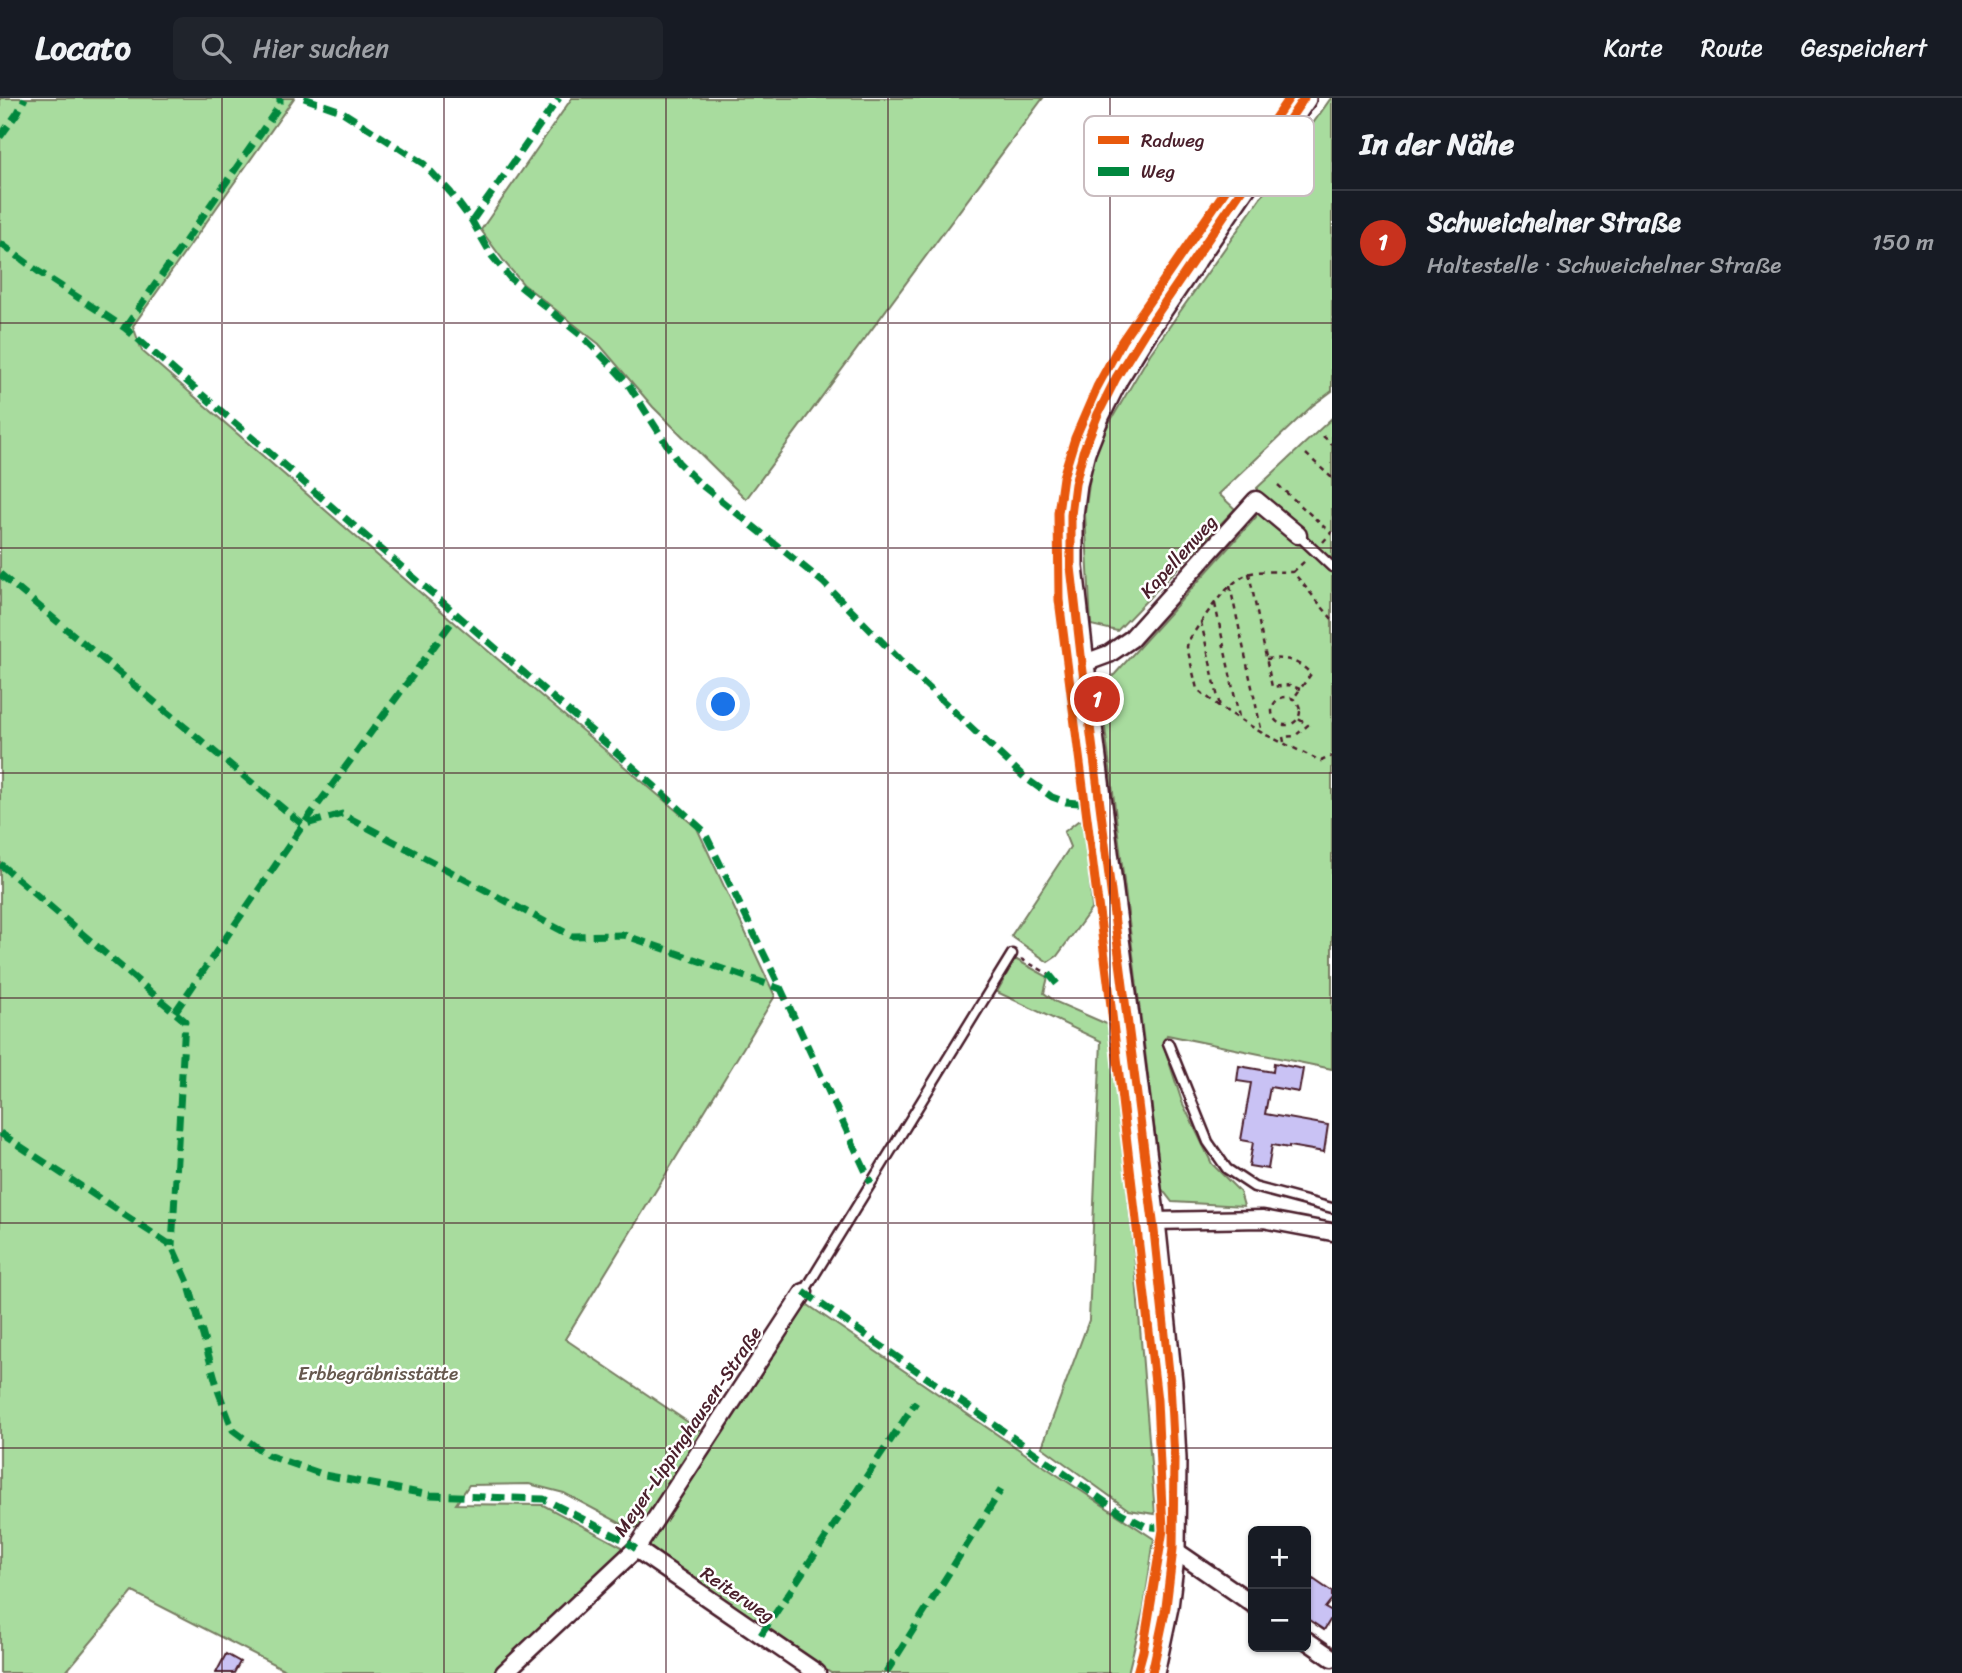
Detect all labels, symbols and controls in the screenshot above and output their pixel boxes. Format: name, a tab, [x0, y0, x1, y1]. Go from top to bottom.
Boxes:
search box	[173, 17, 663, 80]
text: Locato	[35, 19, 131, 77]
text: Hier suchen	[253, 25, 389, 71]
text: Karte	[1604, 27, 1663, 69]
text: Route	[1701, 27, 1763, 69]
text: Gespeichert	[1801, 27, 1927, 69]
icon: search	[197, 29, 235, 67]
legend	[1084, 116, 1314, 196]
text: In der Nähe	[1360, 117, 1514, 171]
text: Radweg	[1141, 124, 1205, 157]
text: Weg	[1141, 155, 1175, 188]
text: Schweichelner Straße	[1427, 199, 1681, 245]
text: 1	[1378, 222, 1388, 263]
text: 150 m	[1872, 222, 1934, 263]
text: Haltestelle · Schweichelner Straße	[1427, 245, 1781, 286]
street label: Kapellenweg	[1131, 507, 1225, 606]
pin: 1	[1074, 673, 1120, 725]
your location	[706, 687, 740, 721]
street label: Meyer-Lippinghausen-Straße	[604, 1319, 770, 1543]
park label: Erbbegräbnisstätte	[298, 1357, 458, 1390]
map controls	[1248, 1526, 1311, 1652]
button: +	[1248, 1526, 1311, 1589]
street label: Reiterweg	[694, 1557, 782, 1632]
button: −	[1248, 1589, 1311, 1652]

